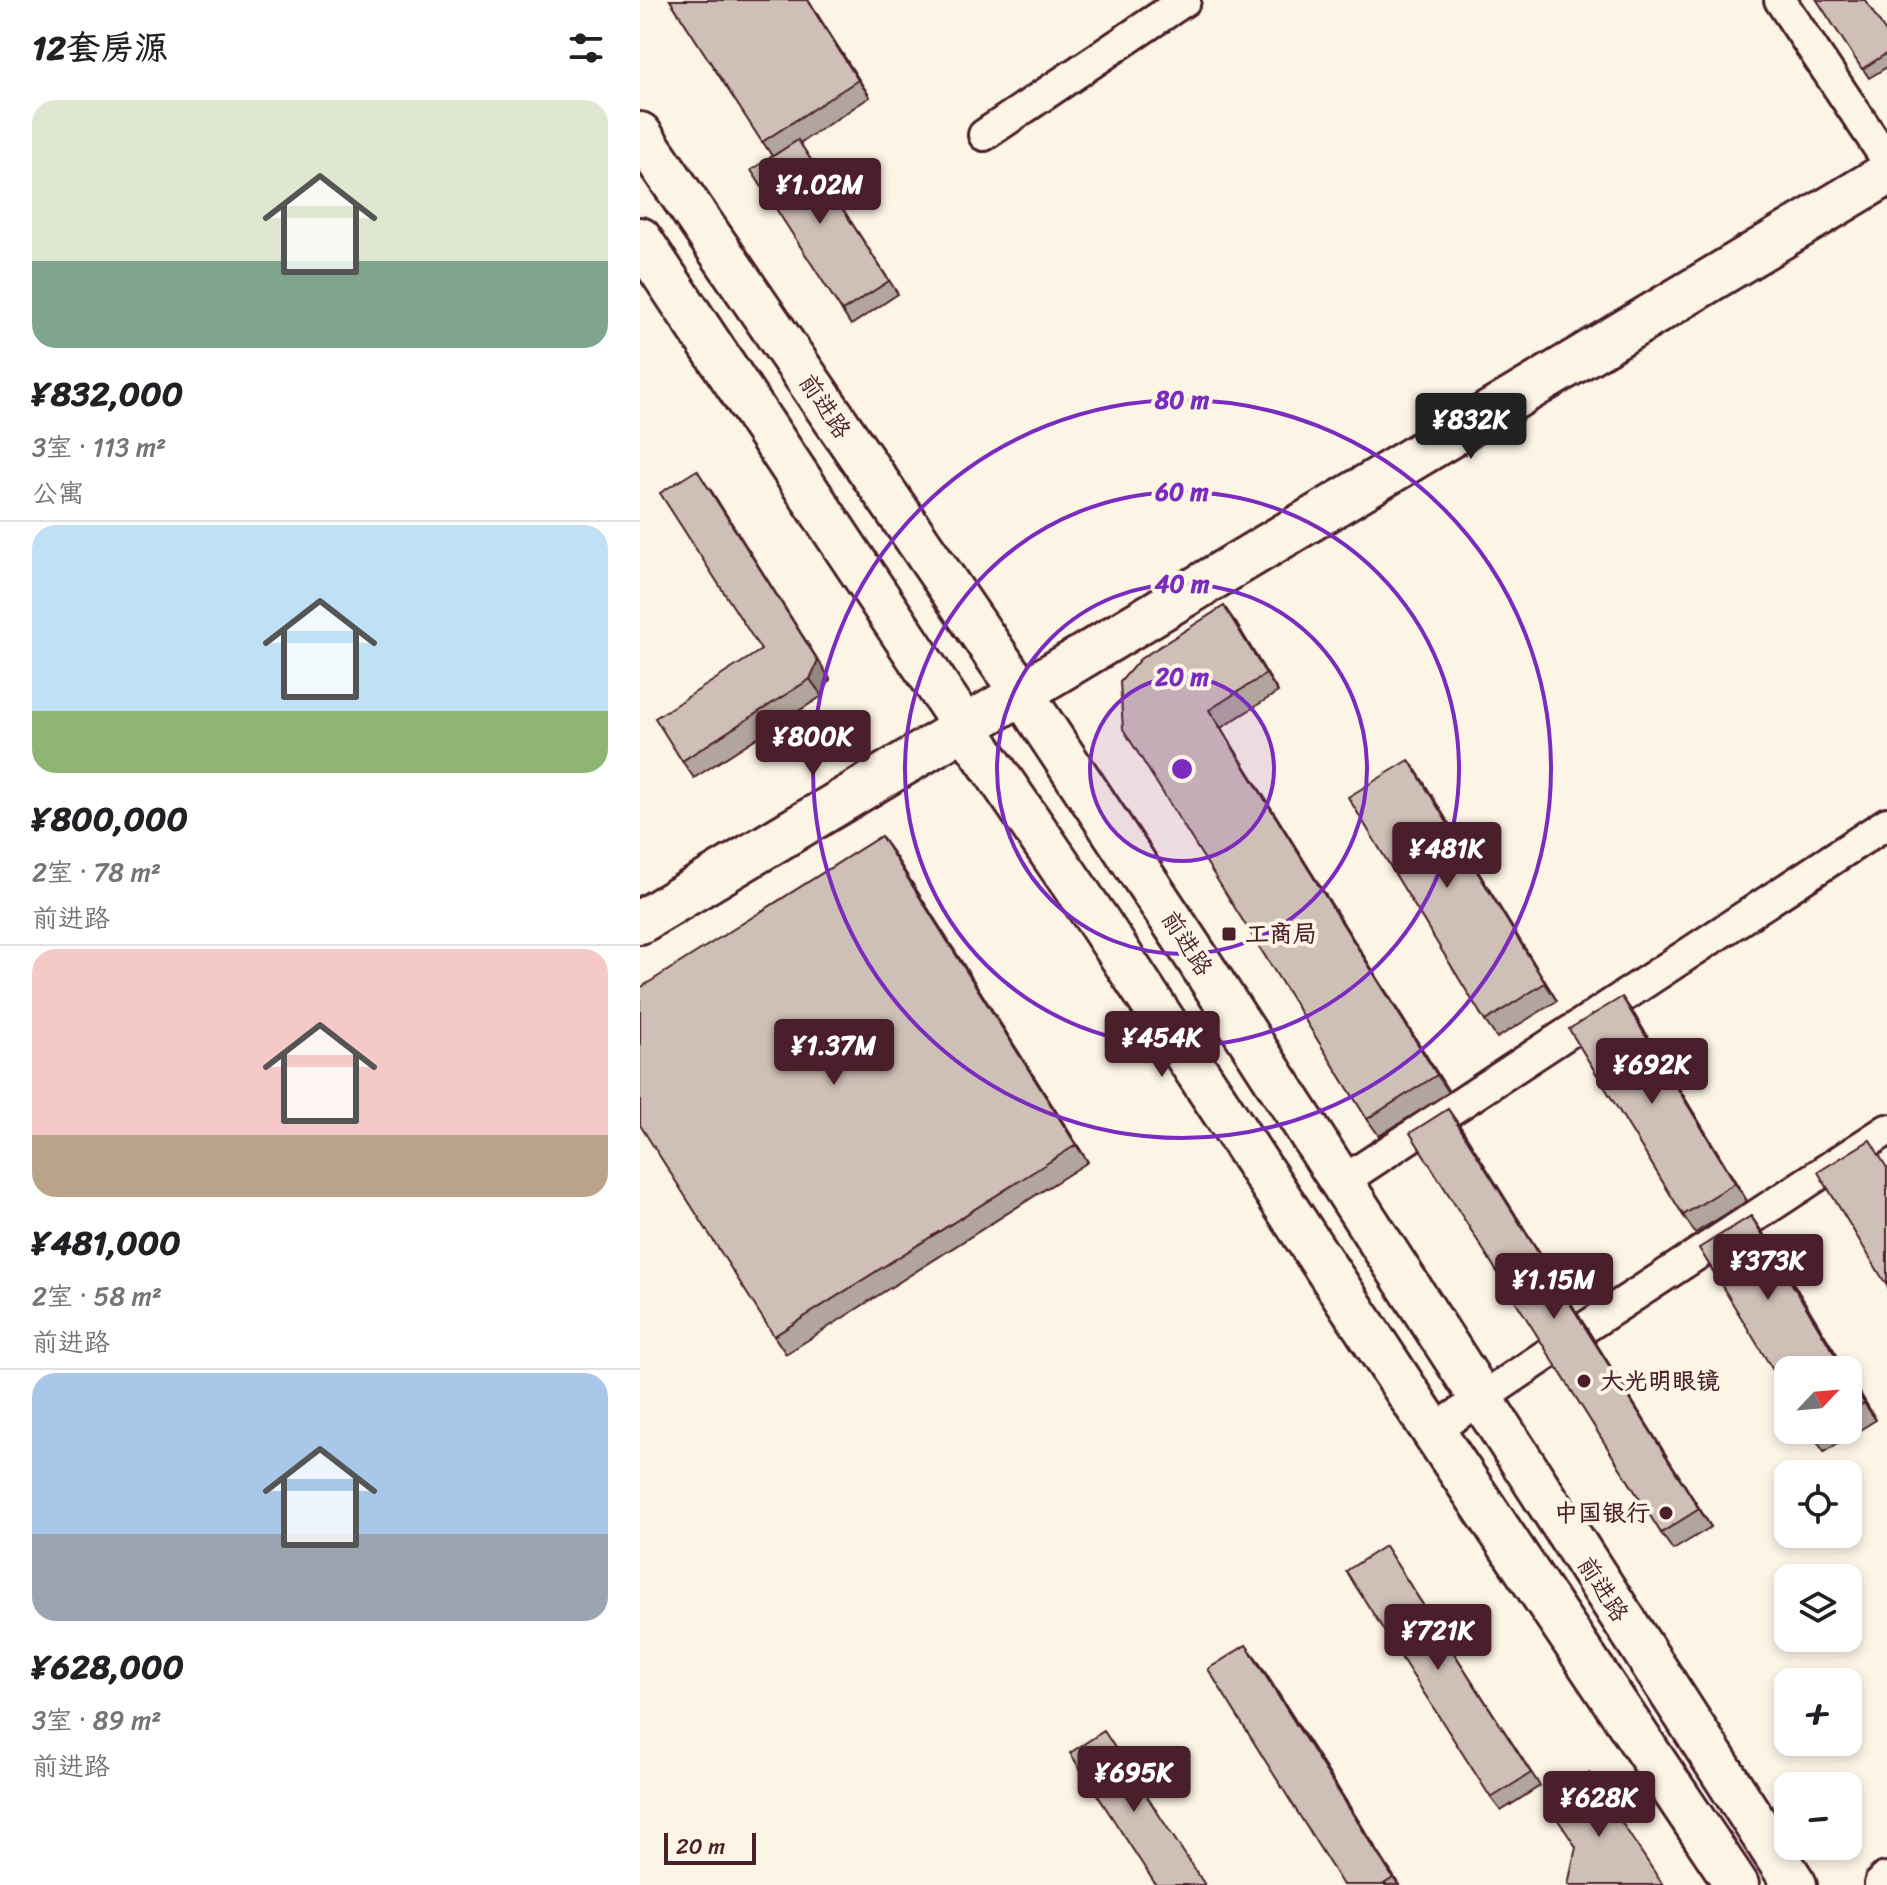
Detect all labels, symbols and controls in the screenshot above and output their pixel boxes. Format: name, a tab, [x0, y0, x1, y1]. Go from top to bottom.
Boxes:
text: 12套房源	[32, 18, 168, 78]
icon: filters	[564, 26, 608, 70]
icon: home	[248, 152, 392, 296]
pin: ¥1.02M	[755, 158, 885, 226]
text: ¥1.02M	[777, 161, 863, 207]
text: ¥832,000	[32, 364, 183, 424]
street label: 前进路	[787, 364, 863, 448]
text: 80 m	[1154, 379, 1210, 421]
pin: ¥832K	[1415, 393, 1527, 461]
text: ¥832K	[1433, 396, 1509, 442]
text: 3室 · 113 m²	[32, 424, 166, 470]
text: 公寓	[32, 470, 84, 516]
text: 60 m	[1154, 471, 1209, 513]
text: 40 m	[1155, 563, 1210, 605]
icon: home	[248, 577, 392, 721]
text: 20 m	[1154, 656, 1209, 698]
pin: ¥800K	[757, 710, 869, 778]
text: ¥800K	[774, 713, 852, 759]
centre of rings	[1168, 755, 1196, 783]
text: ¥800,000	[32, 789, 188, 849]
pin: ¥481K	[1391, 822, 1503, 890]
text: ¥481K	[1410, 825, 1484, 871]
text: 2室 · 78 m²	[32, 849, 161, 895]
text: 前进路	[32, 895, 110, 941]
street label: 前进路	[1150, 901, 1224, 985]
place label: 工商局	[1245, 913, 1317, 955]
marker: 工商局	[1220, 925, 1238, 943]
icon: home	[248, 1001, 392, 1145]
pin: ¥454K	[1106, 1011, 1218, 1079]
text: ¥454K	[1123, 1014, 1201, 1060]
pin: ¥1.37M	[769, 1019, 899, 1087]
text: ¥1.37M	[792, 1022, 876, 1068]
pin: ¥692K	[1596, 1038, 1708, 1106]
text: ¥692K	[1614, 1041, 1690, 1087]
text: ¥481,000	[32, 1213, 181, 1273]
pin: ¥373K	[1712, 1234, 1824, 1302]
text: ¥373K	[1731, 1237, 1805, 1283]
pin: ¥1.15M	[1489, 1253, 1619, 1321]
text: ¥1.15M	[1513, 1256, 1595, 1302]
text: 2室 · 58 m²	[32, 1273, 162, 1319]
text: 前进路	[32, 1319, 110, 1365]
north arrow	[1774, 1356, 1862, 1444]
map controls	[1774, 1356, 1862, 1860]
place label: 大光明眼镜	[1600, 1360, 1720, 1402]
marker: 大光明眼镜	[1575, 1372, 1593, 1390]
icon: home	[248, 1425, 392, 1569]
button: locate	[1774, 1460, 1862, 1548]
place label: 中国银行	[1554, 1492, 1650, 1534]
marker: 中国银行	[1657, 1504, 1675, 1522]
street label: 前进路	[1566, 1547, 1640, 1631]
button: layers	[1774, 1564, 1862, 1652]
pin: ¥721K	[1382, 1604, 1494, 1672]
text: ¥721K	[1402, 1607, 1474, 1653]
text: ¥628,000	[32, 1637, 184, 1697]
button: +	[1774, 1668, 1862, 1756]
text: 3室 · 89 m²	[32, 1697, 161, 1743]
text: 前进路	[32, 1743, 110, 1789]
pin: ¥695K	[1078, 1746, 1190, 1814]
text: ¥695K	[1096, 1749, 1172, 1795]
pin: ¥628K	[1543, 1771, 1655, 1839]
button: −	[1774, 1772, 1862, 1860]
text: ¥628K	[1561, 1774, 1637, 1820]
text: 20 m	[676, 1827, 725, 1866]
scale bar	[664, 1829, 756, 1865]

